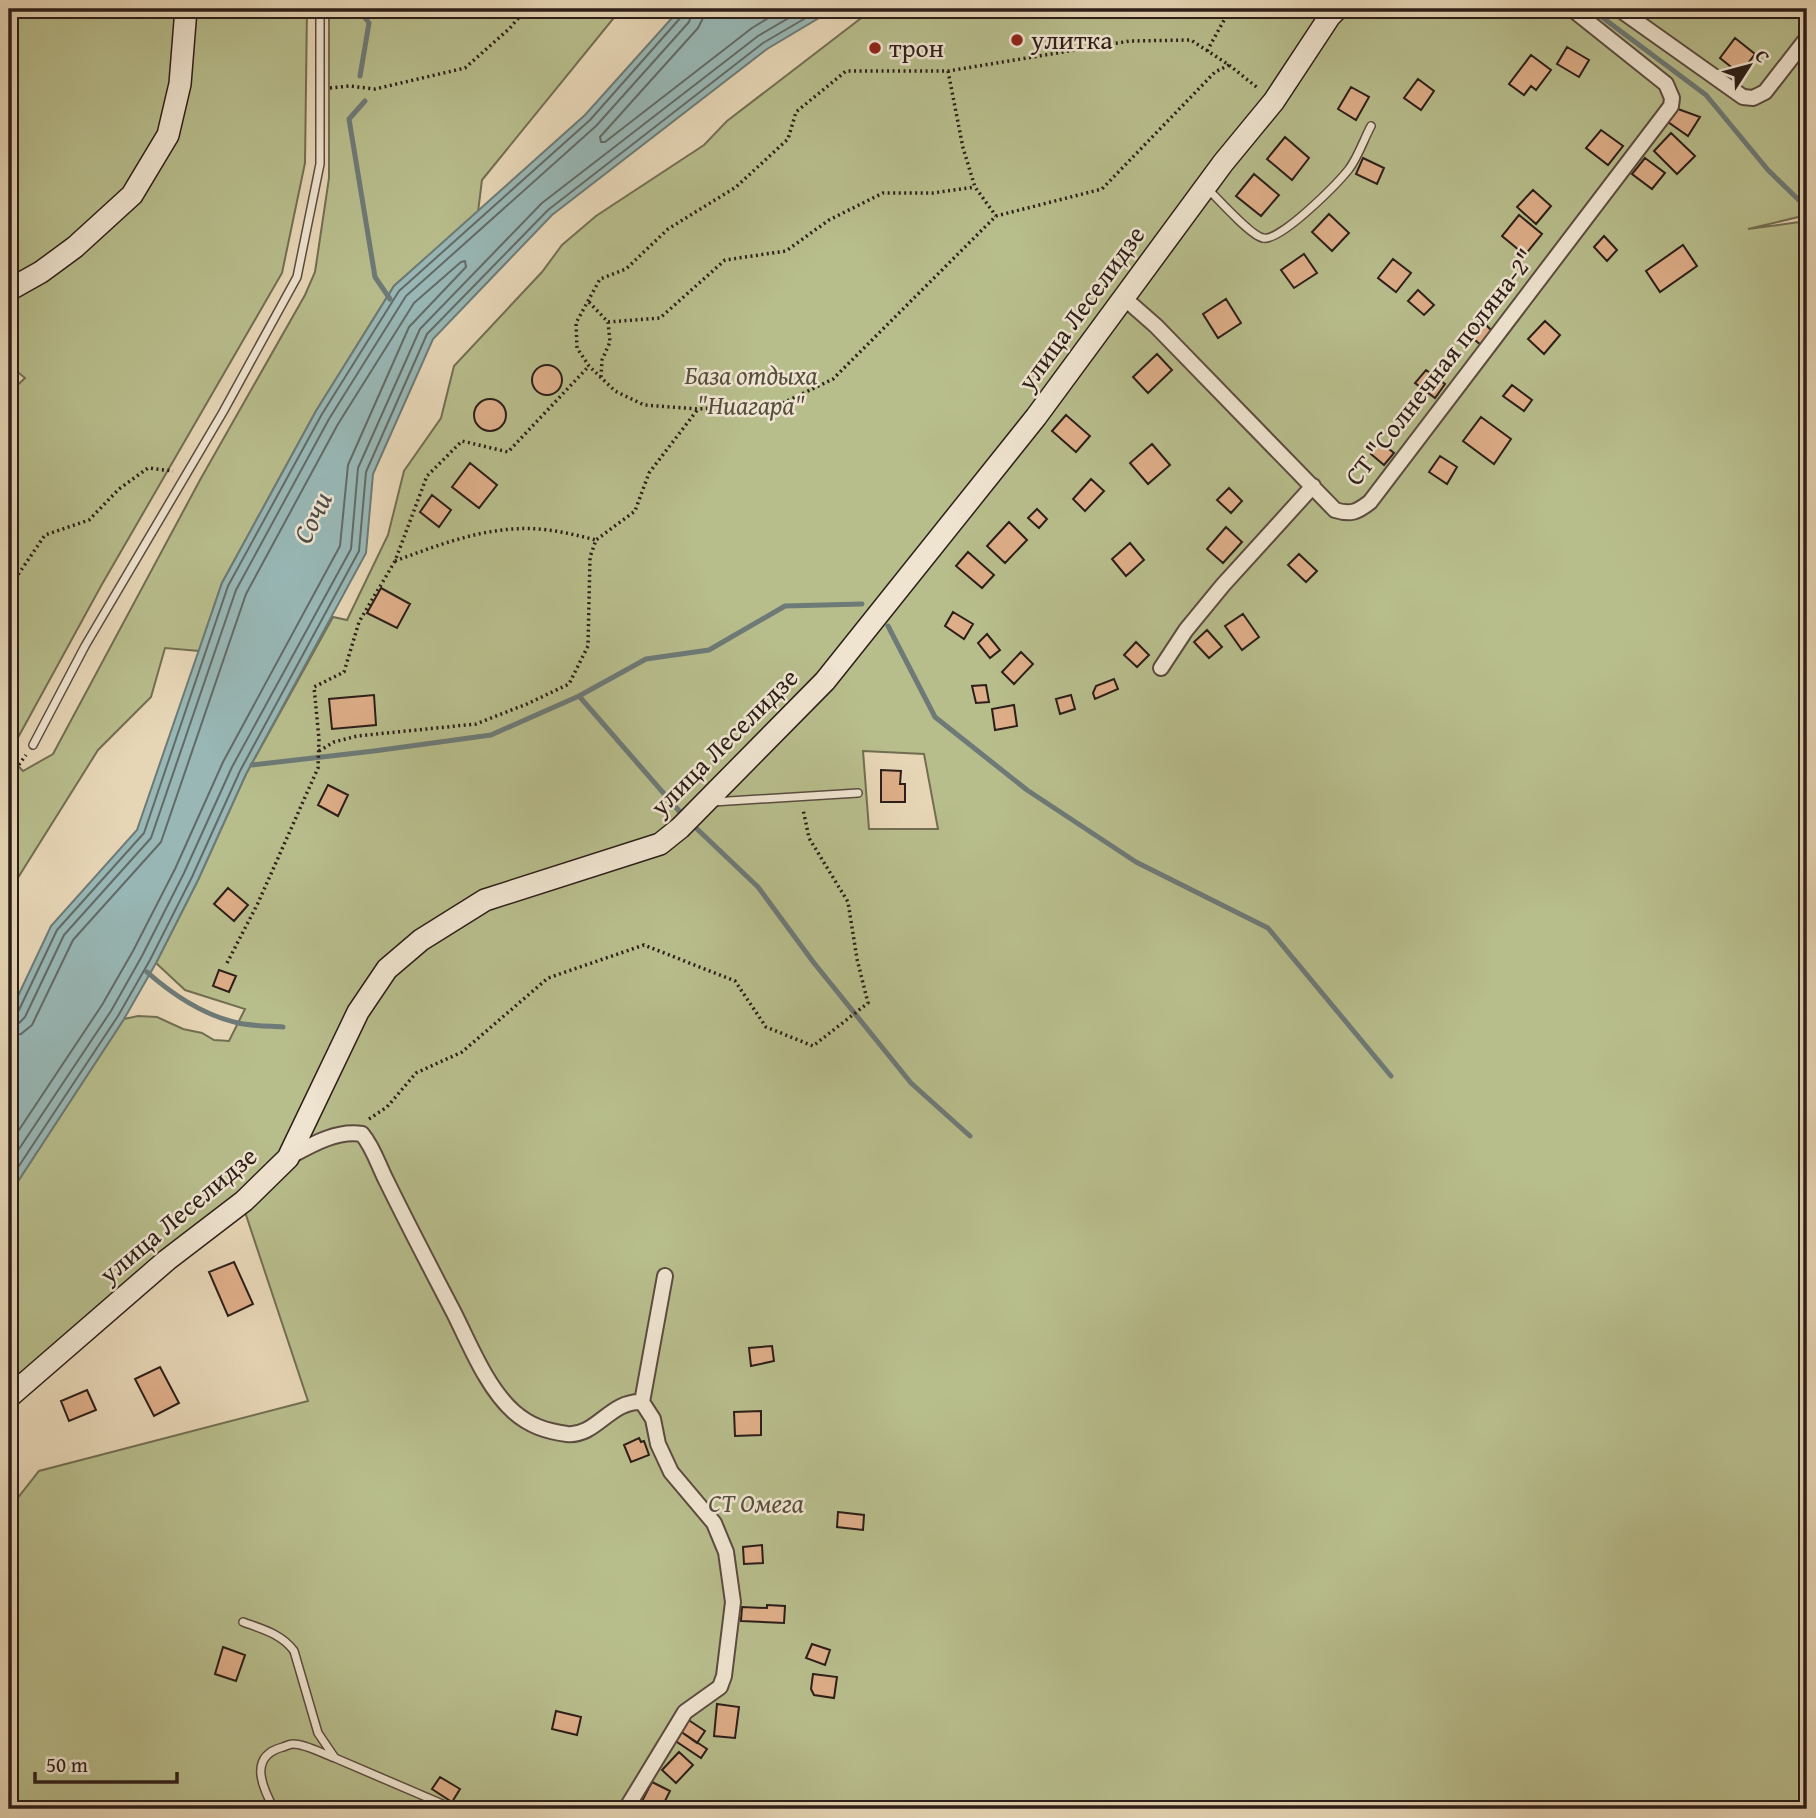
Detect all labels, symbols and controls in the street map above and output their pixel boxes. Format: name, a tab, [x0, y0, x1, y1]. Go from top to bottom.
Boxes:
place label: улитка	[1030, 20, 1113, 59]
place label: трон	[889, 28, 944, 67]
marker: улитка	[1009, 32, 1025, 48]
north arrow	[1714, 32, 1784, 102]
marker: трон	[867, 40, 883, 56]
text: С	[1748, 43, 1777, 69]
street label: улица Леселидзе	[1007, 217, 1154, 399]
street label: СТ "Солнечная поляна-2"	[1335, 240, 1545, 493]
park label: База отдыха "Ниагара"	[684, 355, 818, 424]
water label: Сочи	[281, 484, 342, 550]
street label: улица Леселидзе	[640, 659, 807, 825]
street label: улица Леселидзе	[89, 1137, 265, 1293]
park label: СТ Омега	[708, 1483, 804, 1522]
scale bar	[35, 1741, 177, 1785]
text: 50 m	[46, 1749, 88, 1780]

